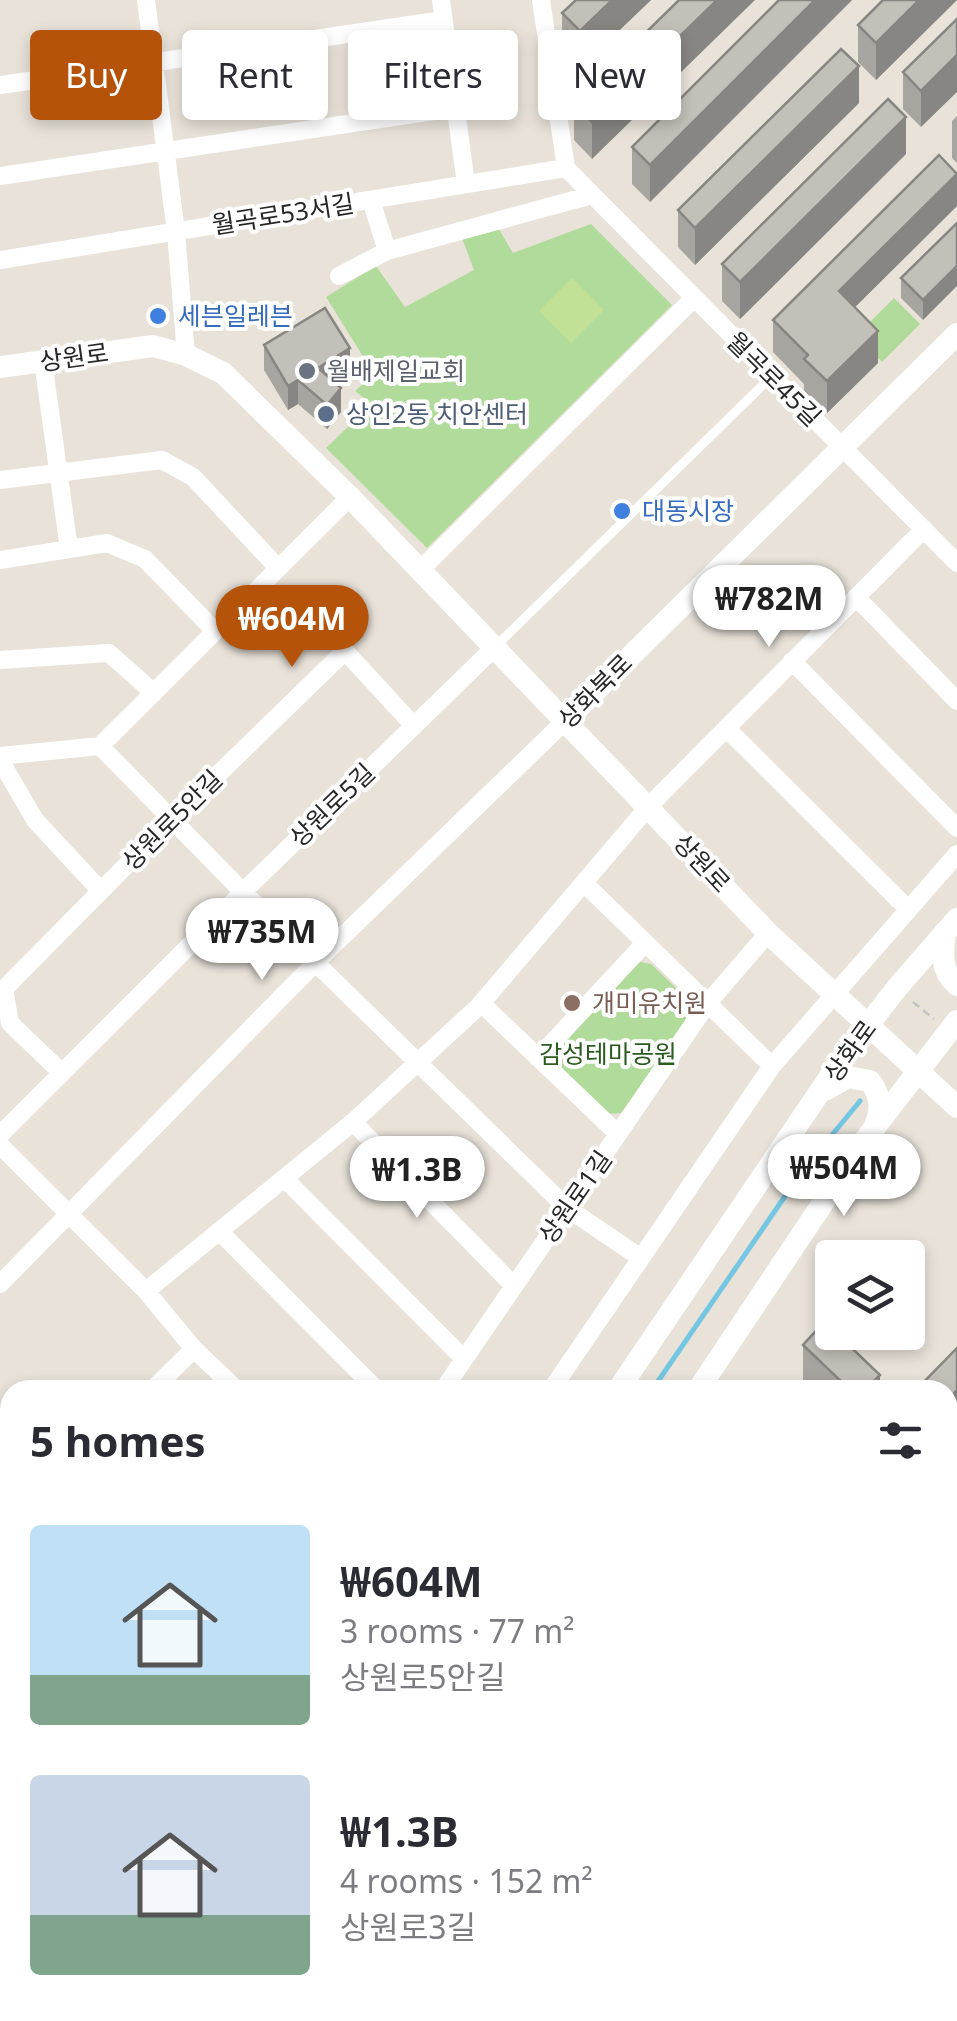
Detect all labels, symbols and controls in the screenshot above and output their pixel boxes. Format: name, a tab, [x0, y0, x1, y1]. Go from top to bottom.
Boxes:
chip: Buy	[30, 30, 162, 120]
chip: Rent	[182, 30, 328, 120]
chip: Filters	[348, 30, 518, 120]
chip: New	[538, 30, 681, 120]
street label: 월곡로53서길	[209, 185, 356, 241]
place label: 세븐일레븐	[178, 298, 293, 332]
marker: 세븐일레븐	[147, 305, 169, 327]
street label: 월곡로45길	[720, 324, 829, 433]
street label: 상원로	[37, 334, 110, 378]
place label: 월배제일교회	[327, 353, 465, 387]
marker: 월배제일교회	[296, 360, 318, 382]
place label: 상인2동 치안센터	[346, 396, 528, 430]
marker: 상인2동 치안센터	[315, 403, 337, 425]
place label: 대동시장	[642, 493, 734, 527]
marker: 대동시장	[611, 500, 633, 522]
pin: ₩782M	[699, 565, 839, 650]
text: ₩782M	[715, 576, 823, 619]
pin: ₩604M	[222, 585, 362, 670]
text: ₩604M	[238, 596, 346, 639]
street label: 상화북로	[550, 646, 639, 735]
street label: 상원로5길	[281, 755, 381, 853]
street label: 상원로5안길	[114, 762, 229, 877]
street label: 상원로	[667, 825, 739, 899]
pin: ₩735M	[192, 898, 332, 983]
text: ₩735M	[208, 909, 316, 952]
place label: 개미유치원	[592, 985, 707, 1019]
marker: 개미유치원	[561, 992, 583, 1014]
street label: 상화로	[815, 1013, 883, 1088]
park label: 감성테마공원	[539, 1036, 677, 1070]
pin: ₩504M	[774, 1134, 914, 1219]
pin: ₩1.3B	[347, 1136, 487, 1221]
street label: 상원로1길	[530, 1143, 619, 1250]
text: ₩504M	[790, 1145, 898, 1188]
text: ₩1.3B	[372, 1147, 462, 1190]
map controls	[815, 1240, 925, 1350]
button: layers	[815, 1240, 925, 1350]
text: 5 homes	[30, 1412, 206, 1469]
icon: filters	[873, 1413, 928, 1468]
text: ₩604M	[340, 1552, 483, 1609]
icon: home	[110, 1565, 230, 1685]
text: 3 rooms · 77 m²	[340, 1609, 574, 1652]
text: 상원로5안길	[340, 1655, 506, 1698]
text: ₩1.3B	[340, 1802, 459, 1859]
icon: home	[110, 1815, 230, 1935]
text: 4 rooms · 152 m²	[340, 1859, 593, 1902]
text: 상원로3길	[340, 1905, 476, 1948]

